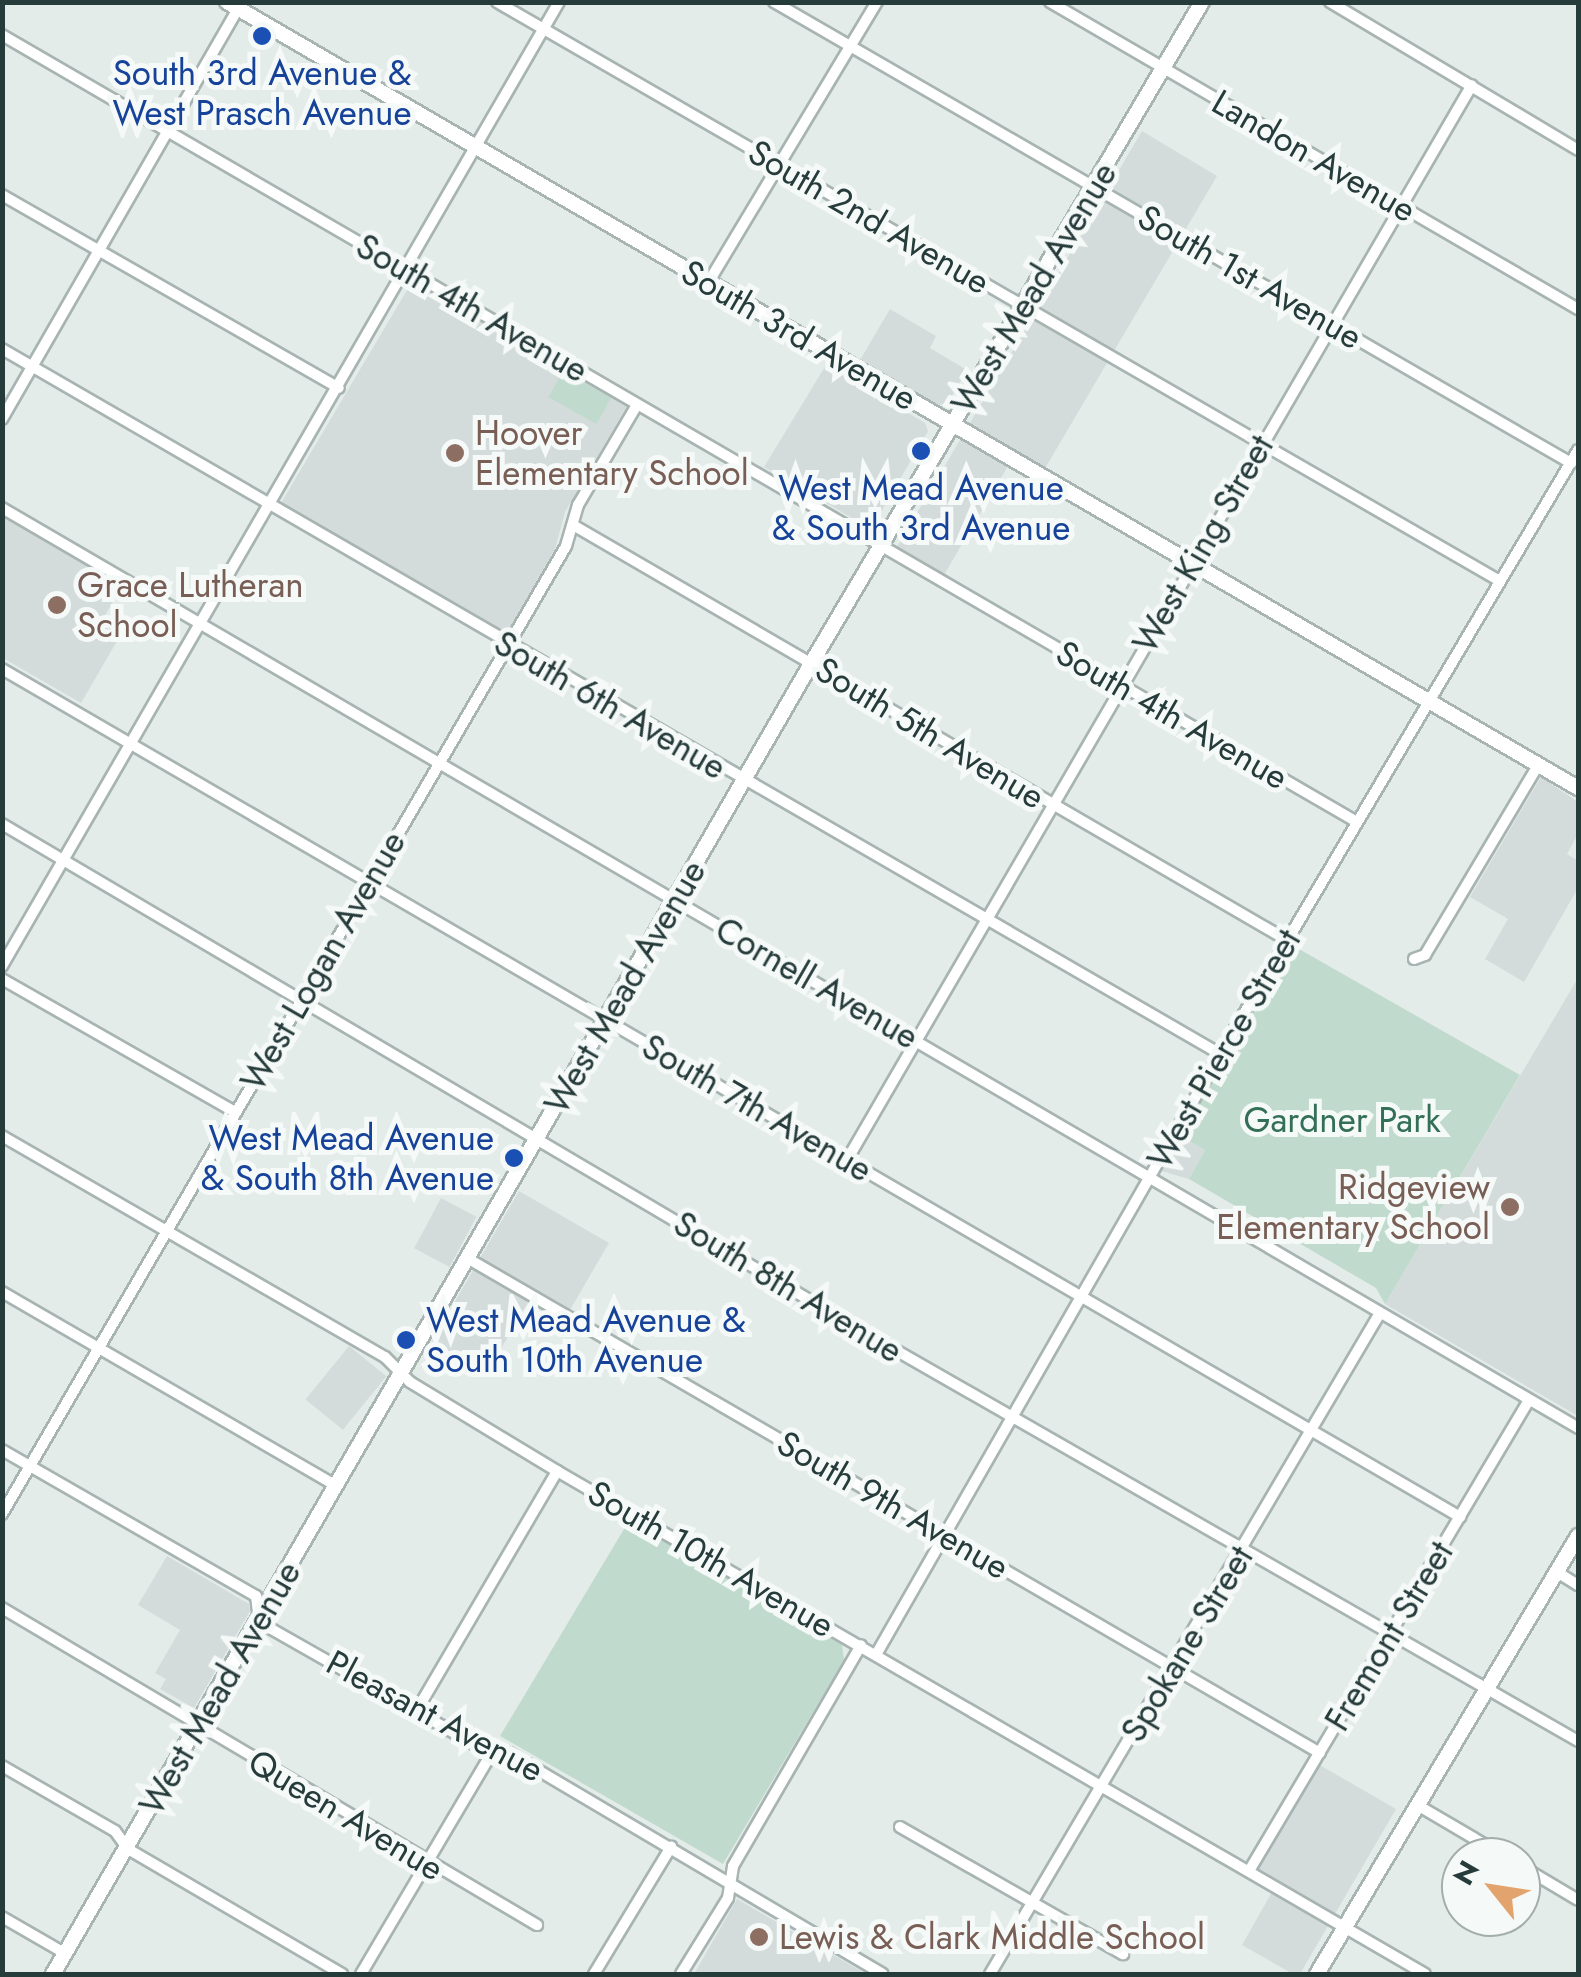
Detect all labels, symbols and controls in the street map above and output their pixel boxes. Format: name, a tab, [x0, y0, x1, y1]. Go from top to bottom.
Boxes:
marker: South 3rd Avenue & West Prasch Avenue	[251, 25, 273, 47]
place label: South 3rd Avenue & West Prasch Avenue	[113, 52, 411, 134]
street label: Landon Avenue	[1205, 81, 1423, 231]
street label: South 2nd Avenue	[741, 131, 997, 303]
street label: West Mead Avenue	[942, 155, 1126, 421]
street label: South 1st Avenue	[1131, 196, 1369, 358]
street label: South 4th Avenue	[349, 225, 595, 391]
street label: South 3rd Avenue	[674, 251, 924, 419]
place label: Hoover Elementary School	[475, 412, 749, 494]
street label: West King Street	[1124, 428, 1282, 660]
marker: West Mead Avenue & South 3rd Avenue	[910, 440, 932, 462]
marker: Hoover Elementary School	[444, 442, 466, 464]
place label: West Mead Avenue & South 3rd Avenue	[772, 467, 1070, 549]
place label: Grace Lutheran School	[77, 564, 304, 646]
marker: Grace Lutheran School	[46, 594, 68, 616]
street label: South 6th Avenue	[487, 622, 733, 788]
street label: South 4th Avenue	[1049, 632, 1295, 798]
street label: South 5th Avenue	[808, 648, 1052, 818]
street label: West Logan Avenue	[232, 824, 414, 1098]
street label: West Mead Avenue	[535, 853, 715, 1121]
street label: Cornell Avenue	[708, 908, 926, 1058]
street label: West Pierce Street	[1138, 922, 1310, 1176]
street label: South 7th Avenue	[635, 1025, 879, 1191]
park label: Gardner Park	[1243, 1099, 1441, 1141]
place label: West Mead Avenue & South 8th Avenue	[201, 1117, 494, 1199]
marker: West Mead Avenue & South 8th Avenue	[503, 1147, 525, 1169]
place label: Ridgeview Elementary School	[1216, 1166, 1490, 1248]
marker: Ridgeview Elementary School	[1499, 1196, 1521, 1218]
street label: South 8th Avenue	[666, 1202, 910, 1372]
place label: West Mead Avenue & South 10th Avenue	[426, 1299, 746, 1381]
marker: West Mead Avenue & South 10th Avenue	[395, 1329, 417, 1351]
street label: South 9th Avenue	[770, 1422, 1016, 1588]
street label: South 10th Avenue	[581, 1472, 841, 1646]
street label: Fremont Street	[1316, 1534, 1462, 1738]
street label: Spokane Street	[1112, 1539, 1262, 1749]
street label: West Mead Avenue	[130, 1554, 310, 1822]
street label: Pleasant Avenue	[319, 1641, 551, 1791]
street label: Queen Avenue	[241, 1740, 451, 1890]
north arrow	[1441, 1837, 1541, 1937]
text: N	[1443, 1853, 1490, 1893]
place label: Lewis & Clark Middle School	[779, 1916, 1205, 1958]
marker: Lewis & Clark Middle School	[748, 1926, 770, 1948]

